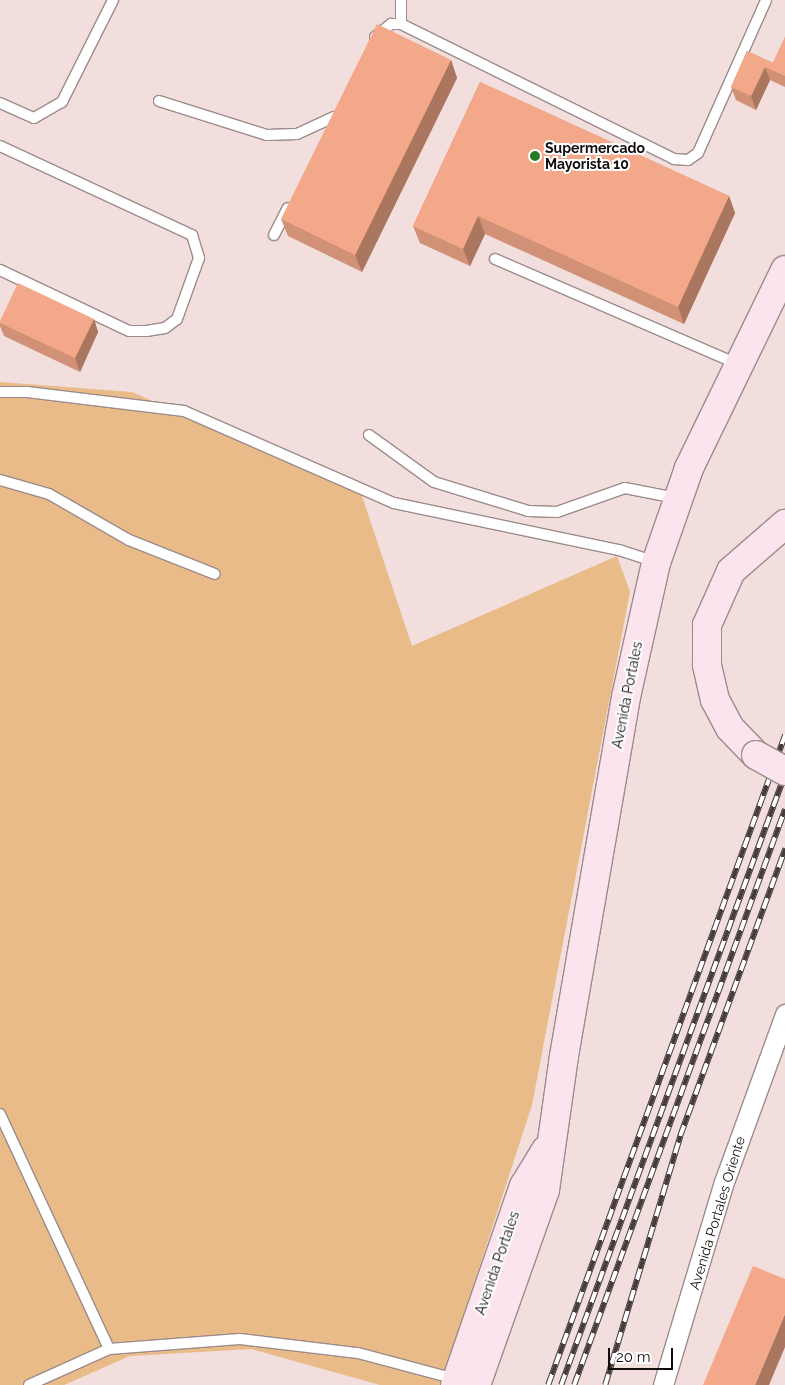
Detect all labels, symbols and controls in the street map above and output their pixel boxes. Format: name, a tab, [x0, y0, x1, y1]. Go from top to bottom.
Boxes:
place label: Supermercado Mayorista 10	[545, 140, 645, 172]
marker: Supermercado Mayorista 10	[529, 150, 541, 162]
street label: Avenida Portales	[608, 640, 646, 750]
street label: Avenida Portales Oriente	[686, 1134, 748, 1292]
street label: Avenida Portales	[471, 1209, 523, 1317]
scale bar	[610, 1338, 675, 1370]
text: 20 m	[616, 1348, 651, 1366]

